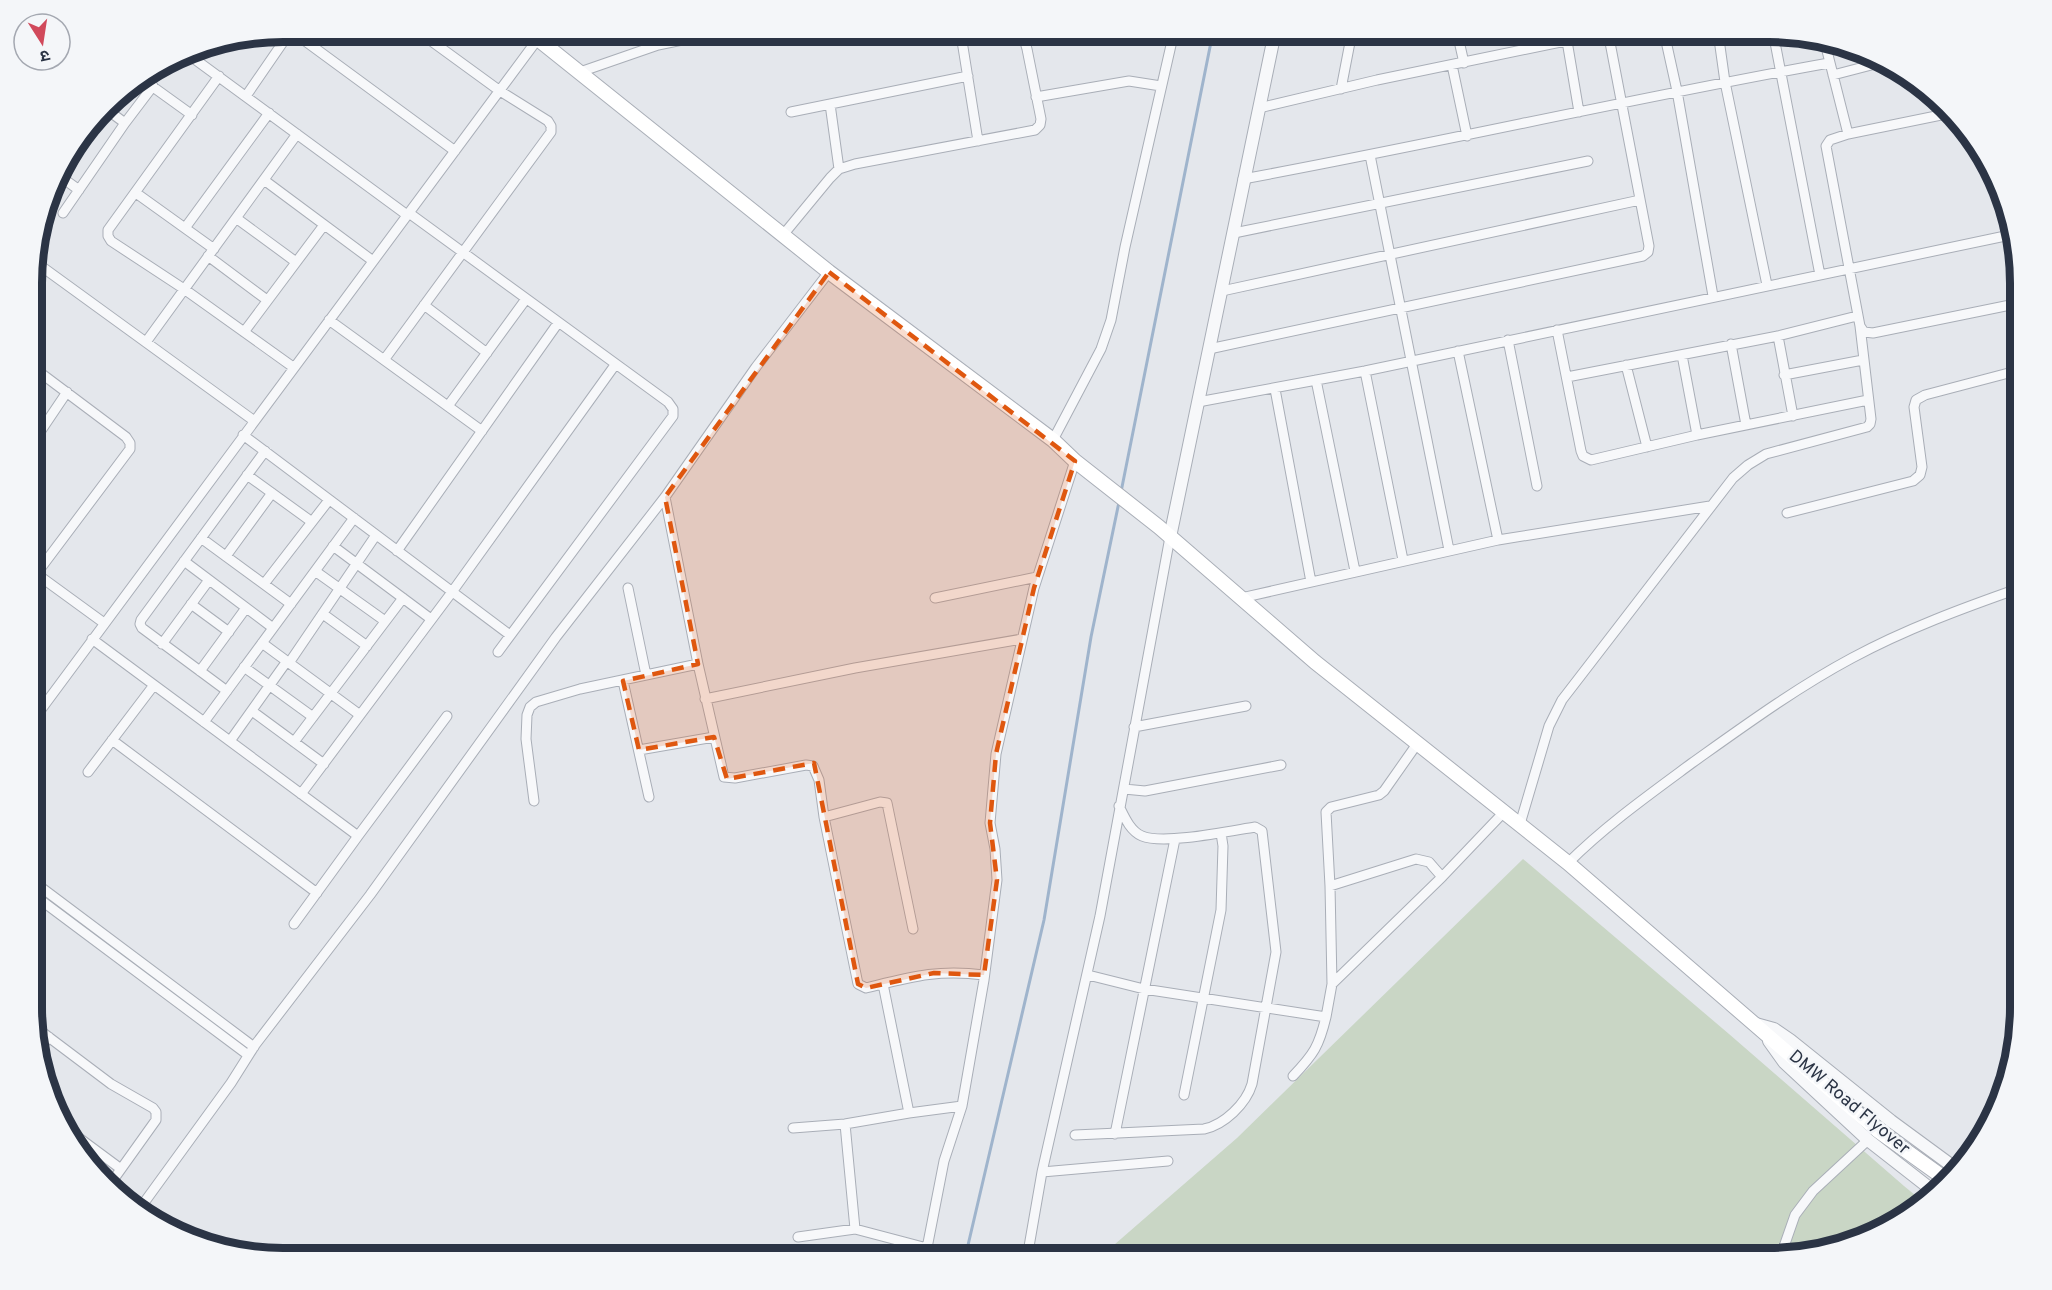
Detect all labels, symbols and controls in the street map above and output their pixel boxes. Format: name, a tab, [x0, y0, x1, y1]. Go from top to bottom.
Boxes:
north arrow	[12, 12, 72, 72]
text: उ	[37, 44, 51, 66]
street label: DMW Road Flyover	[1784, 1045, 1914, 1161]

